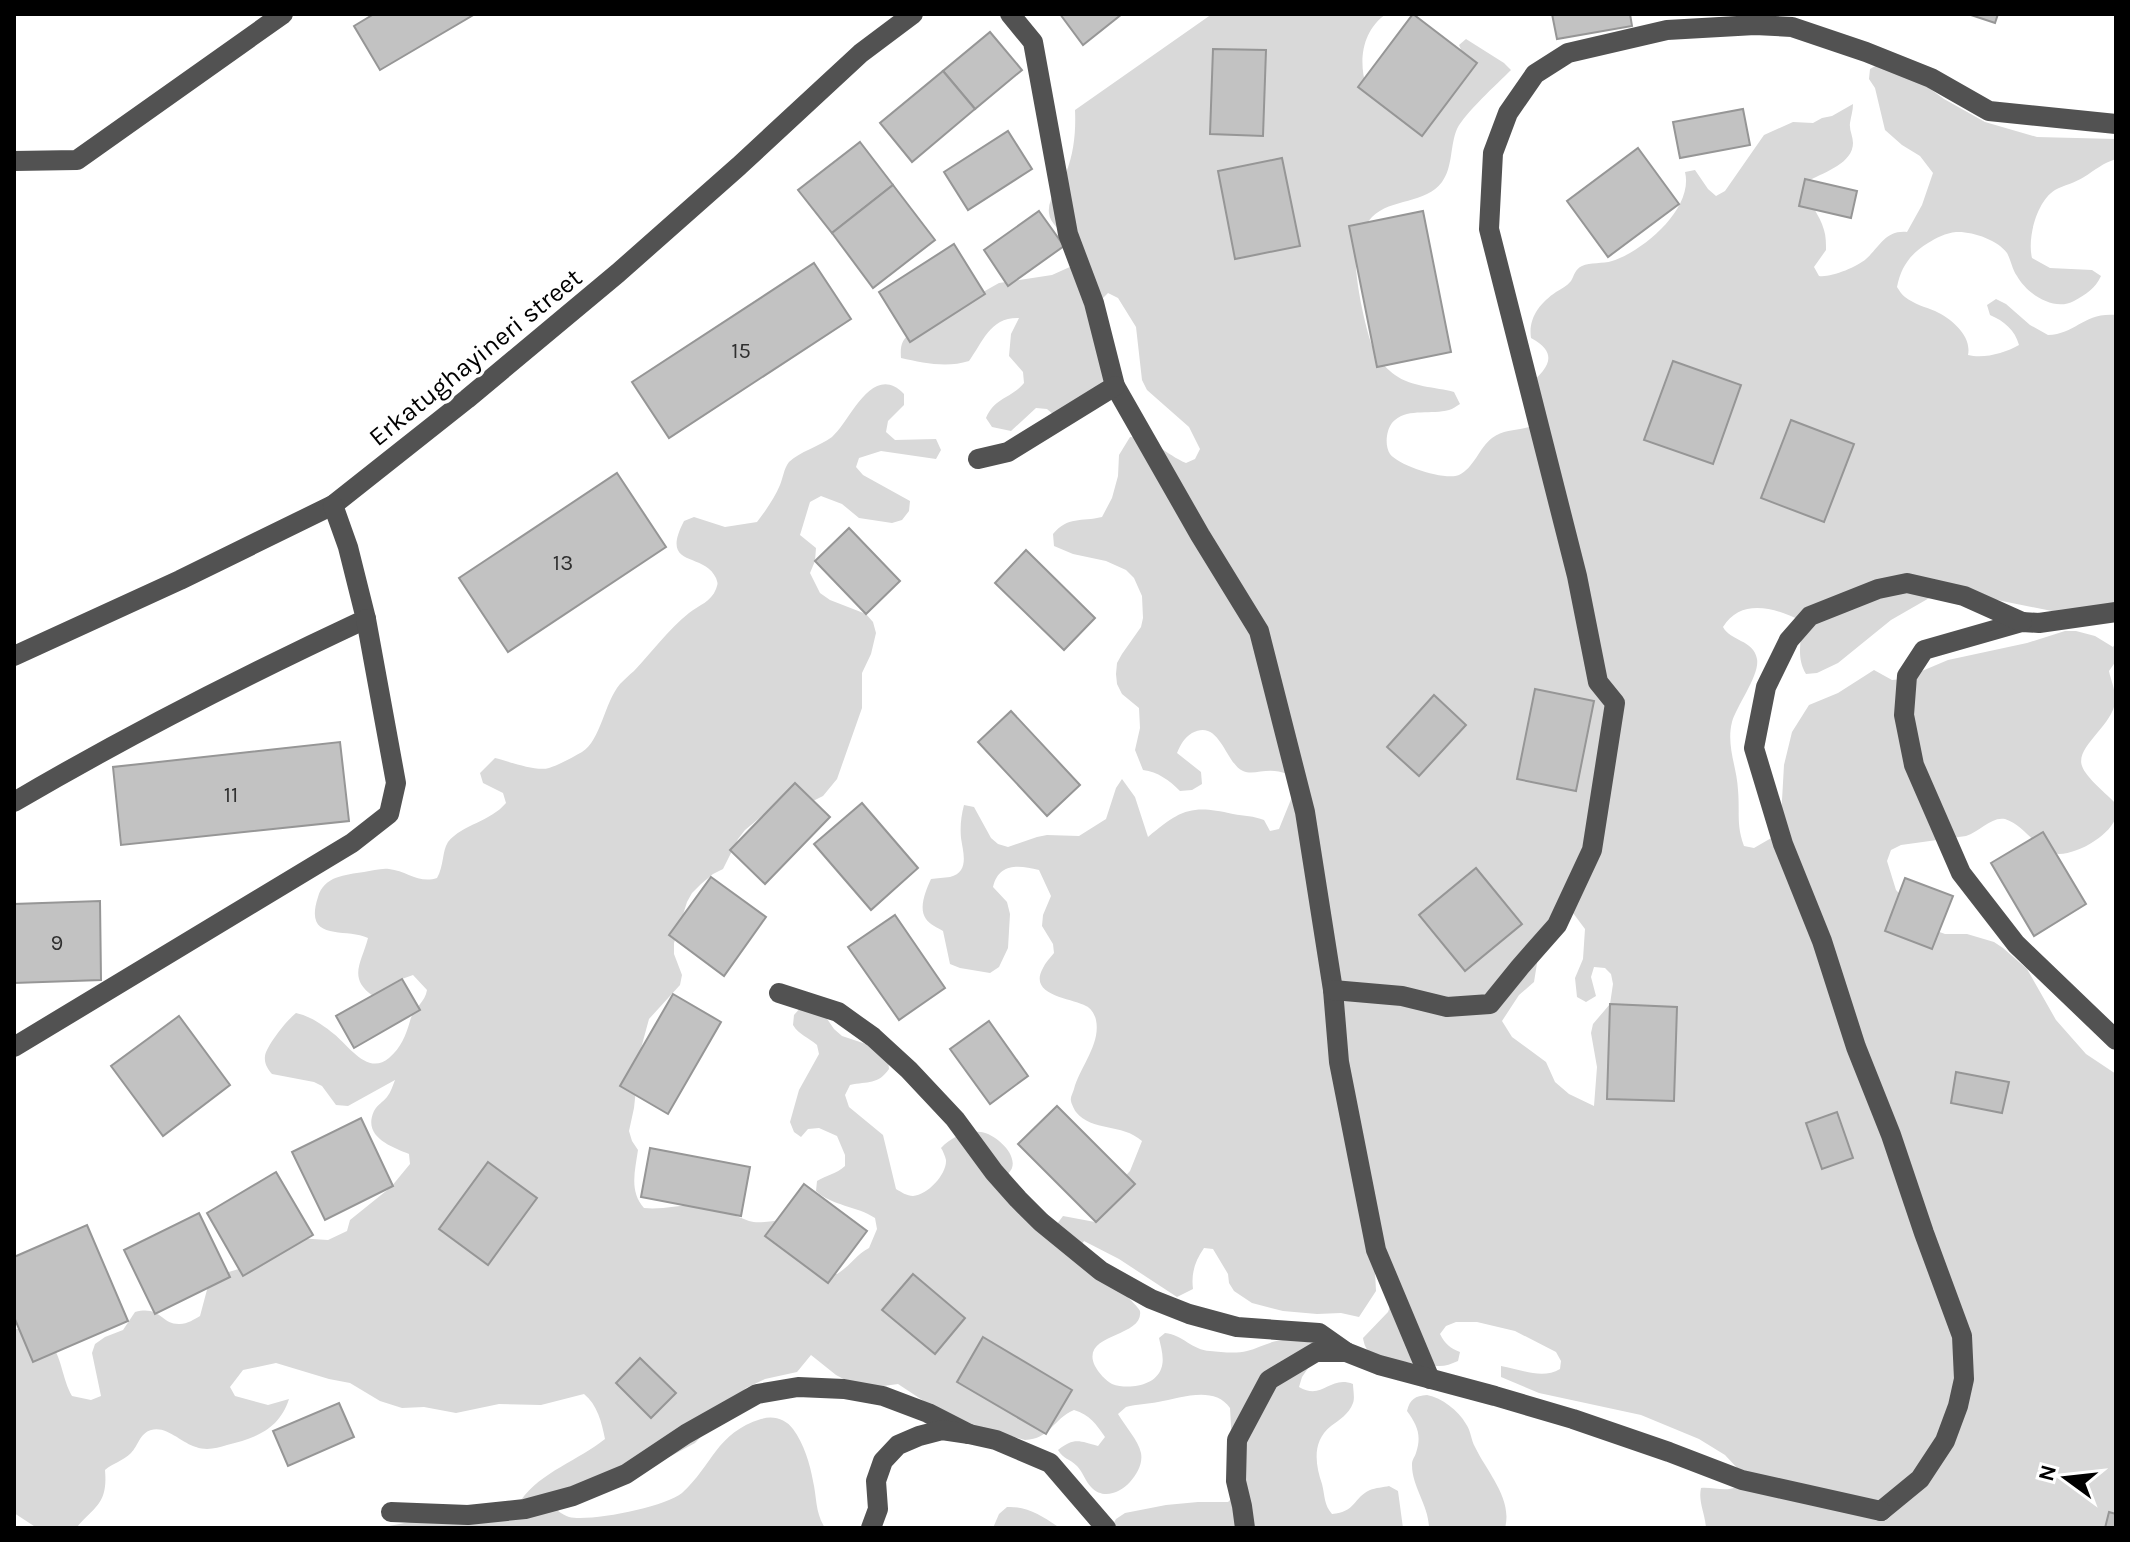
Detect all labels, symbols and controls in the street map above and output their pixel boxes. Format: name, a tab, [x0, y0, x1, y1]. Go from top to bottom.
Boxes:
street label: Erkatughayineri street	[363, 262, 588, 453]
house number: 15	[731, 338, 751, 364]
house number: 13	[553, 550, 573, 576]
house number: 11	[224, 782, 238, 808]
house number: 9	[51, 930, 63, 956]
north arrow	[2026, 1438, 2106, 1518]
text: N	[2033, 1462, 2062, 1484]

